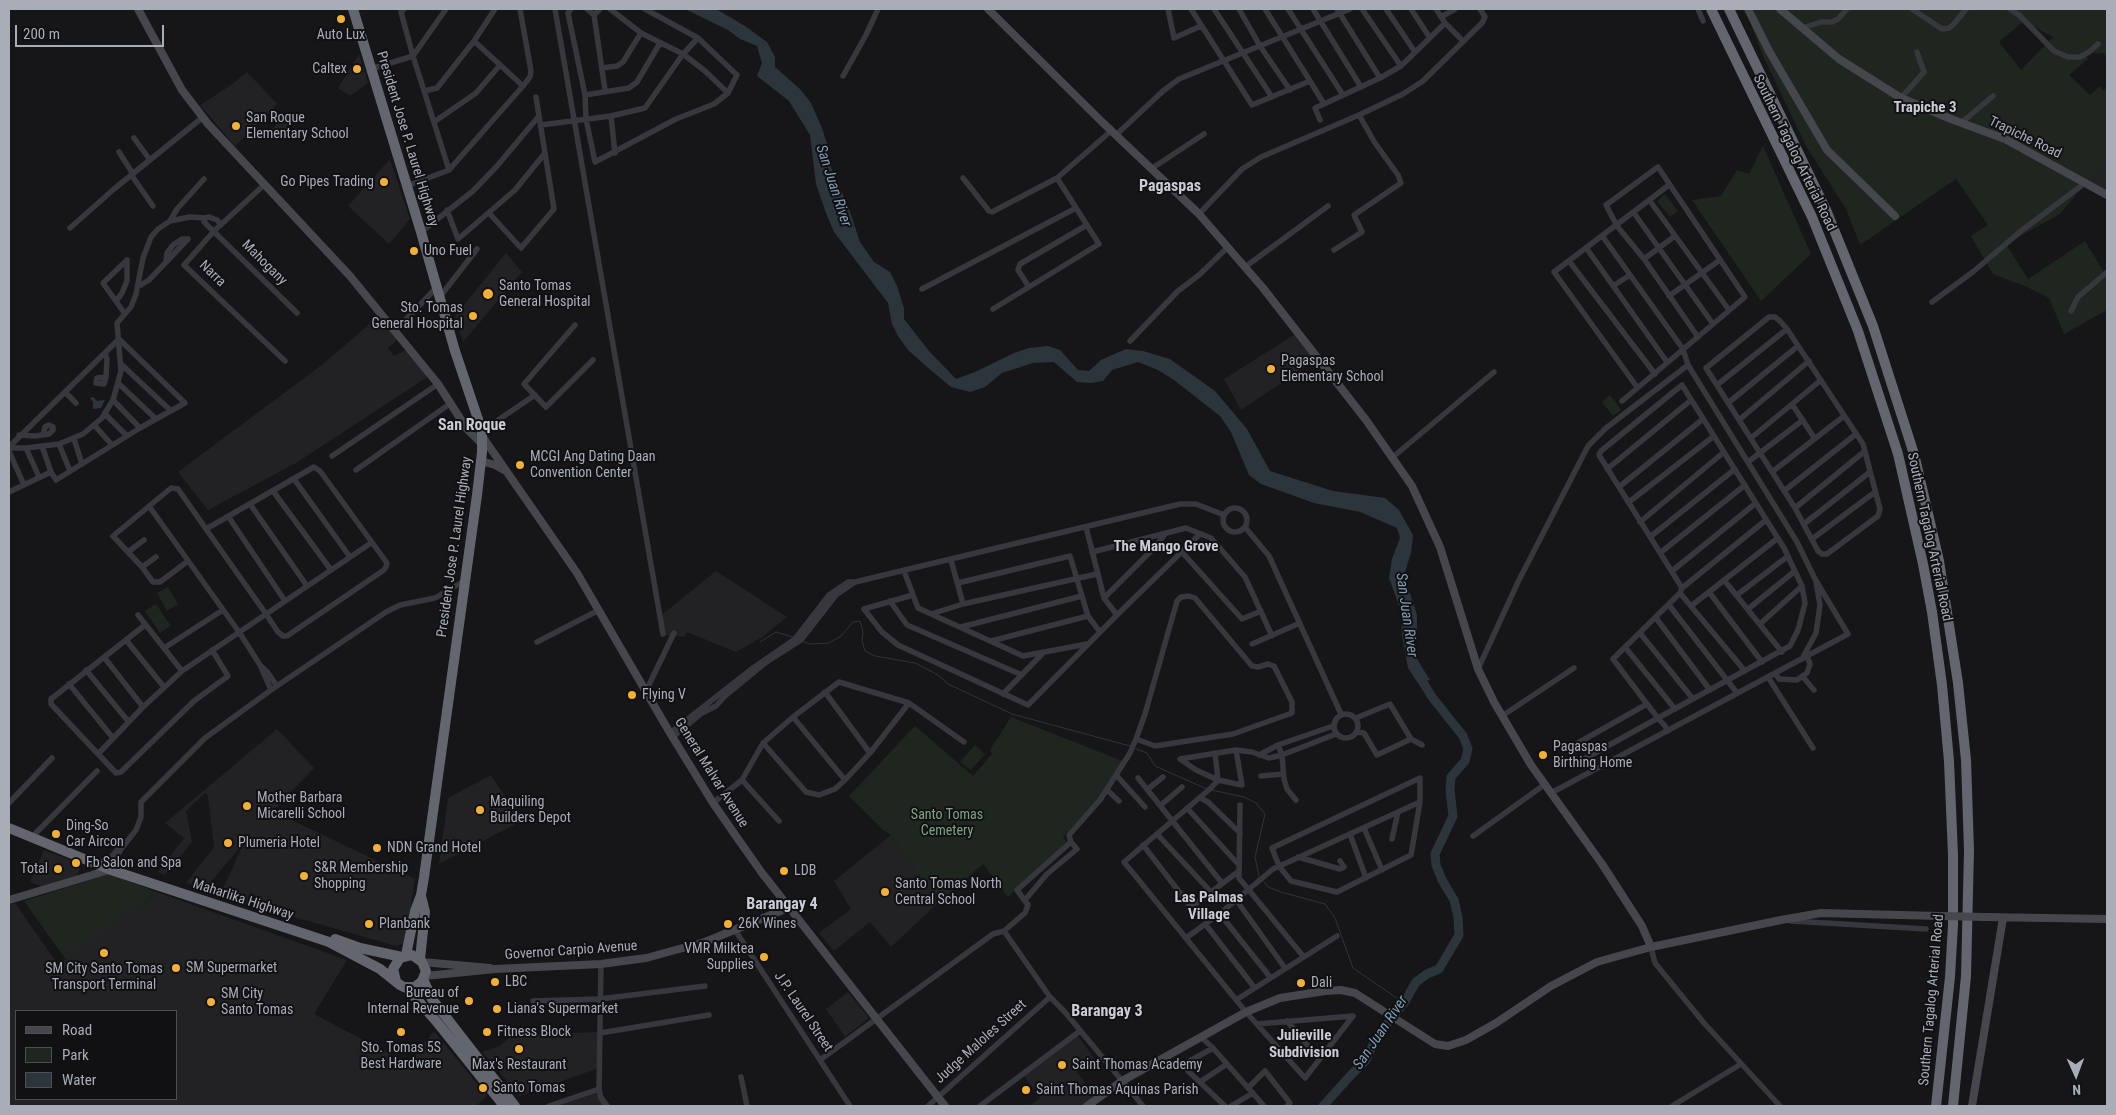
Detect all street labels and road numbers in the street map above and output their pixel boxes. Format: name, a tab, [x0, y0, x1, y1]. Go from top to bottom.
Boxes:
street label: President Jose P. Laurel Highway	[372, 49, 442, 229]
street label: Southern Tagalog Arterial Road	[1749, 72, 1839, 234]
street label: Trapiche Road	[1986, 113, 2064, 163]
street label: Mahogany	[238, 237, 290, 289]
street label: Narra	[195, 257, 229, 291]
street label: Southern Tagalog Arterial Road	[1903, 451, 1955, 623]
street label: President Jose P. Laurel Highway	[434, 455, 476, 639]
street label: General Malvar Avenue	[670, 715, 752, 831]
street label: Maharlika Highway	[191, 876, 295, 924]
street label: Southern Tagalog Arterial Road	[1916, 914, 1948, 1086]
street label: Governor Carpio Avenue	[504, 938, 638, 964]
street label: J.P. Laurel Street	[770, 969, 836, 1055]
street label: Judge Maloles Street	[932, 997, 1030, 1087]

